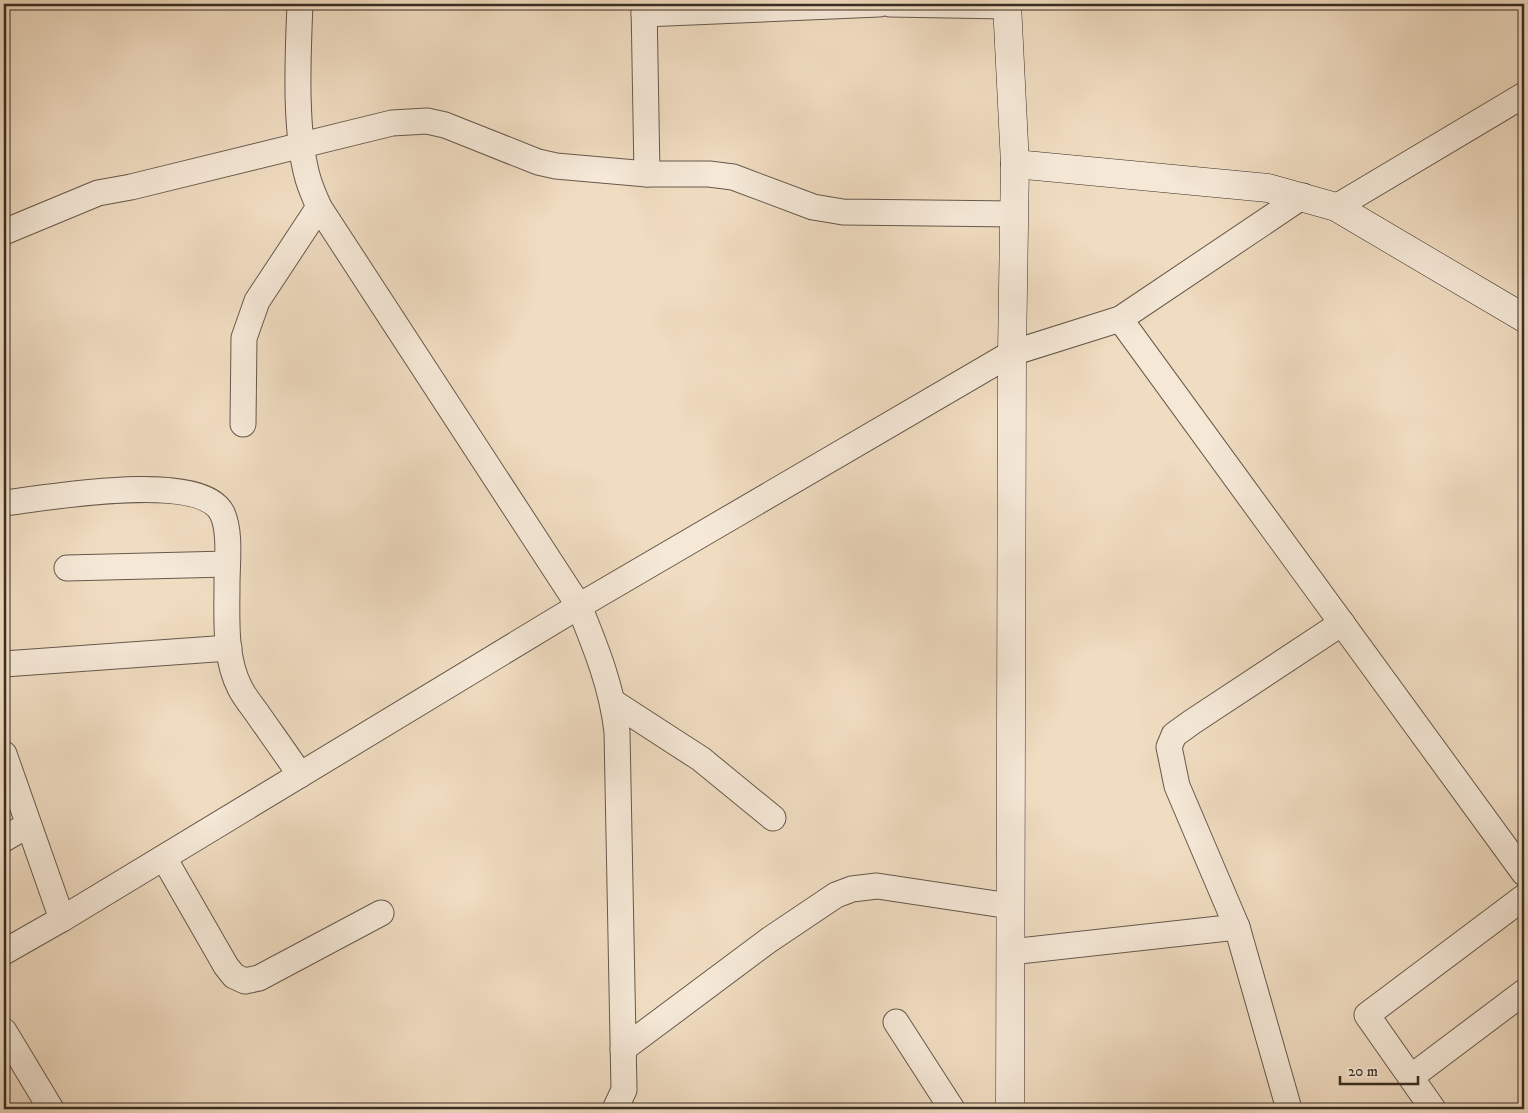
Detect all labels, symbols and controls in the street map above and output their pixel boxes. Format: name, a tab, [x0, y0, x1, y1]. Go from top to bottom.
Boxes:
scale bar	[1340, 1053, 1418, 1085]
text: 20 m	[1348, 1062, 1378, 1081]

